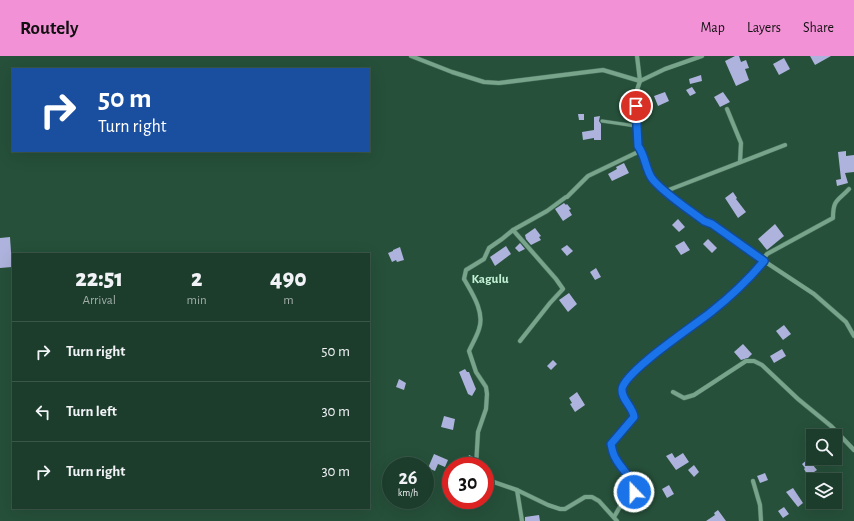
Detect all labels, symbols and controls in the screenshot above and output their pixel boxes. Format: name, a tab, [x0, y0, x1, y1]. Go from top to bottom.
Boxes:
text: Routely	[20, 19, 79, 38]
text: Map	[700, 21, 725, 35]
text: Layers	[747, 21, 781, 35]
text: Share	[803, 21, 834, 35]
icon: right	[32, 84, 84, 136]
text: 50 m	[98, 85, 152, 113]
pin	[619, 89, 653, 123]
icon: arrive	[625, 95, 647, 117]
text: Turn right	[98, 118, 167, 136]
text: 22:51	[75, 267, 123, 291]
text: 2	[191, 267, 202, 291]
text: 490	[270, 267, 307, 291]
district label: Kagulu	[471, 273, 509, 286]
text: Arrival	[83, 294, 116, 307]
text: min	[187, 294, 207, 307]
text: m	[283, 294, 294, 307]
icon: right	[32, 341, 54, 363]
text: Turn right	[66, 344, 125, 359]
text: 50 m	[321, 344, 350, 359]
icon: left	[32, 401, 54, 423]
text: Turn left	[66, 404, 117, 419]
text: 30 m	[321, 404, 350, 419]
map controls	[806, 429, 842, 509]
button: search	[806, 429, 842, 465]
speed limit sign: 30	[442, 457, 494, 509]
icon: right	[32, 461, 54, 483]
text: Turn right	[66, 464, 125, 479]
text: 30 m	[321, 464, 350, 479]
text: 26	[398, 468, 418, 488]
position arrow	[613, 471, 655, 513]
button: layers	[806, 473, 842, 509]
text: km/h	[398, 488, 418, 498]

